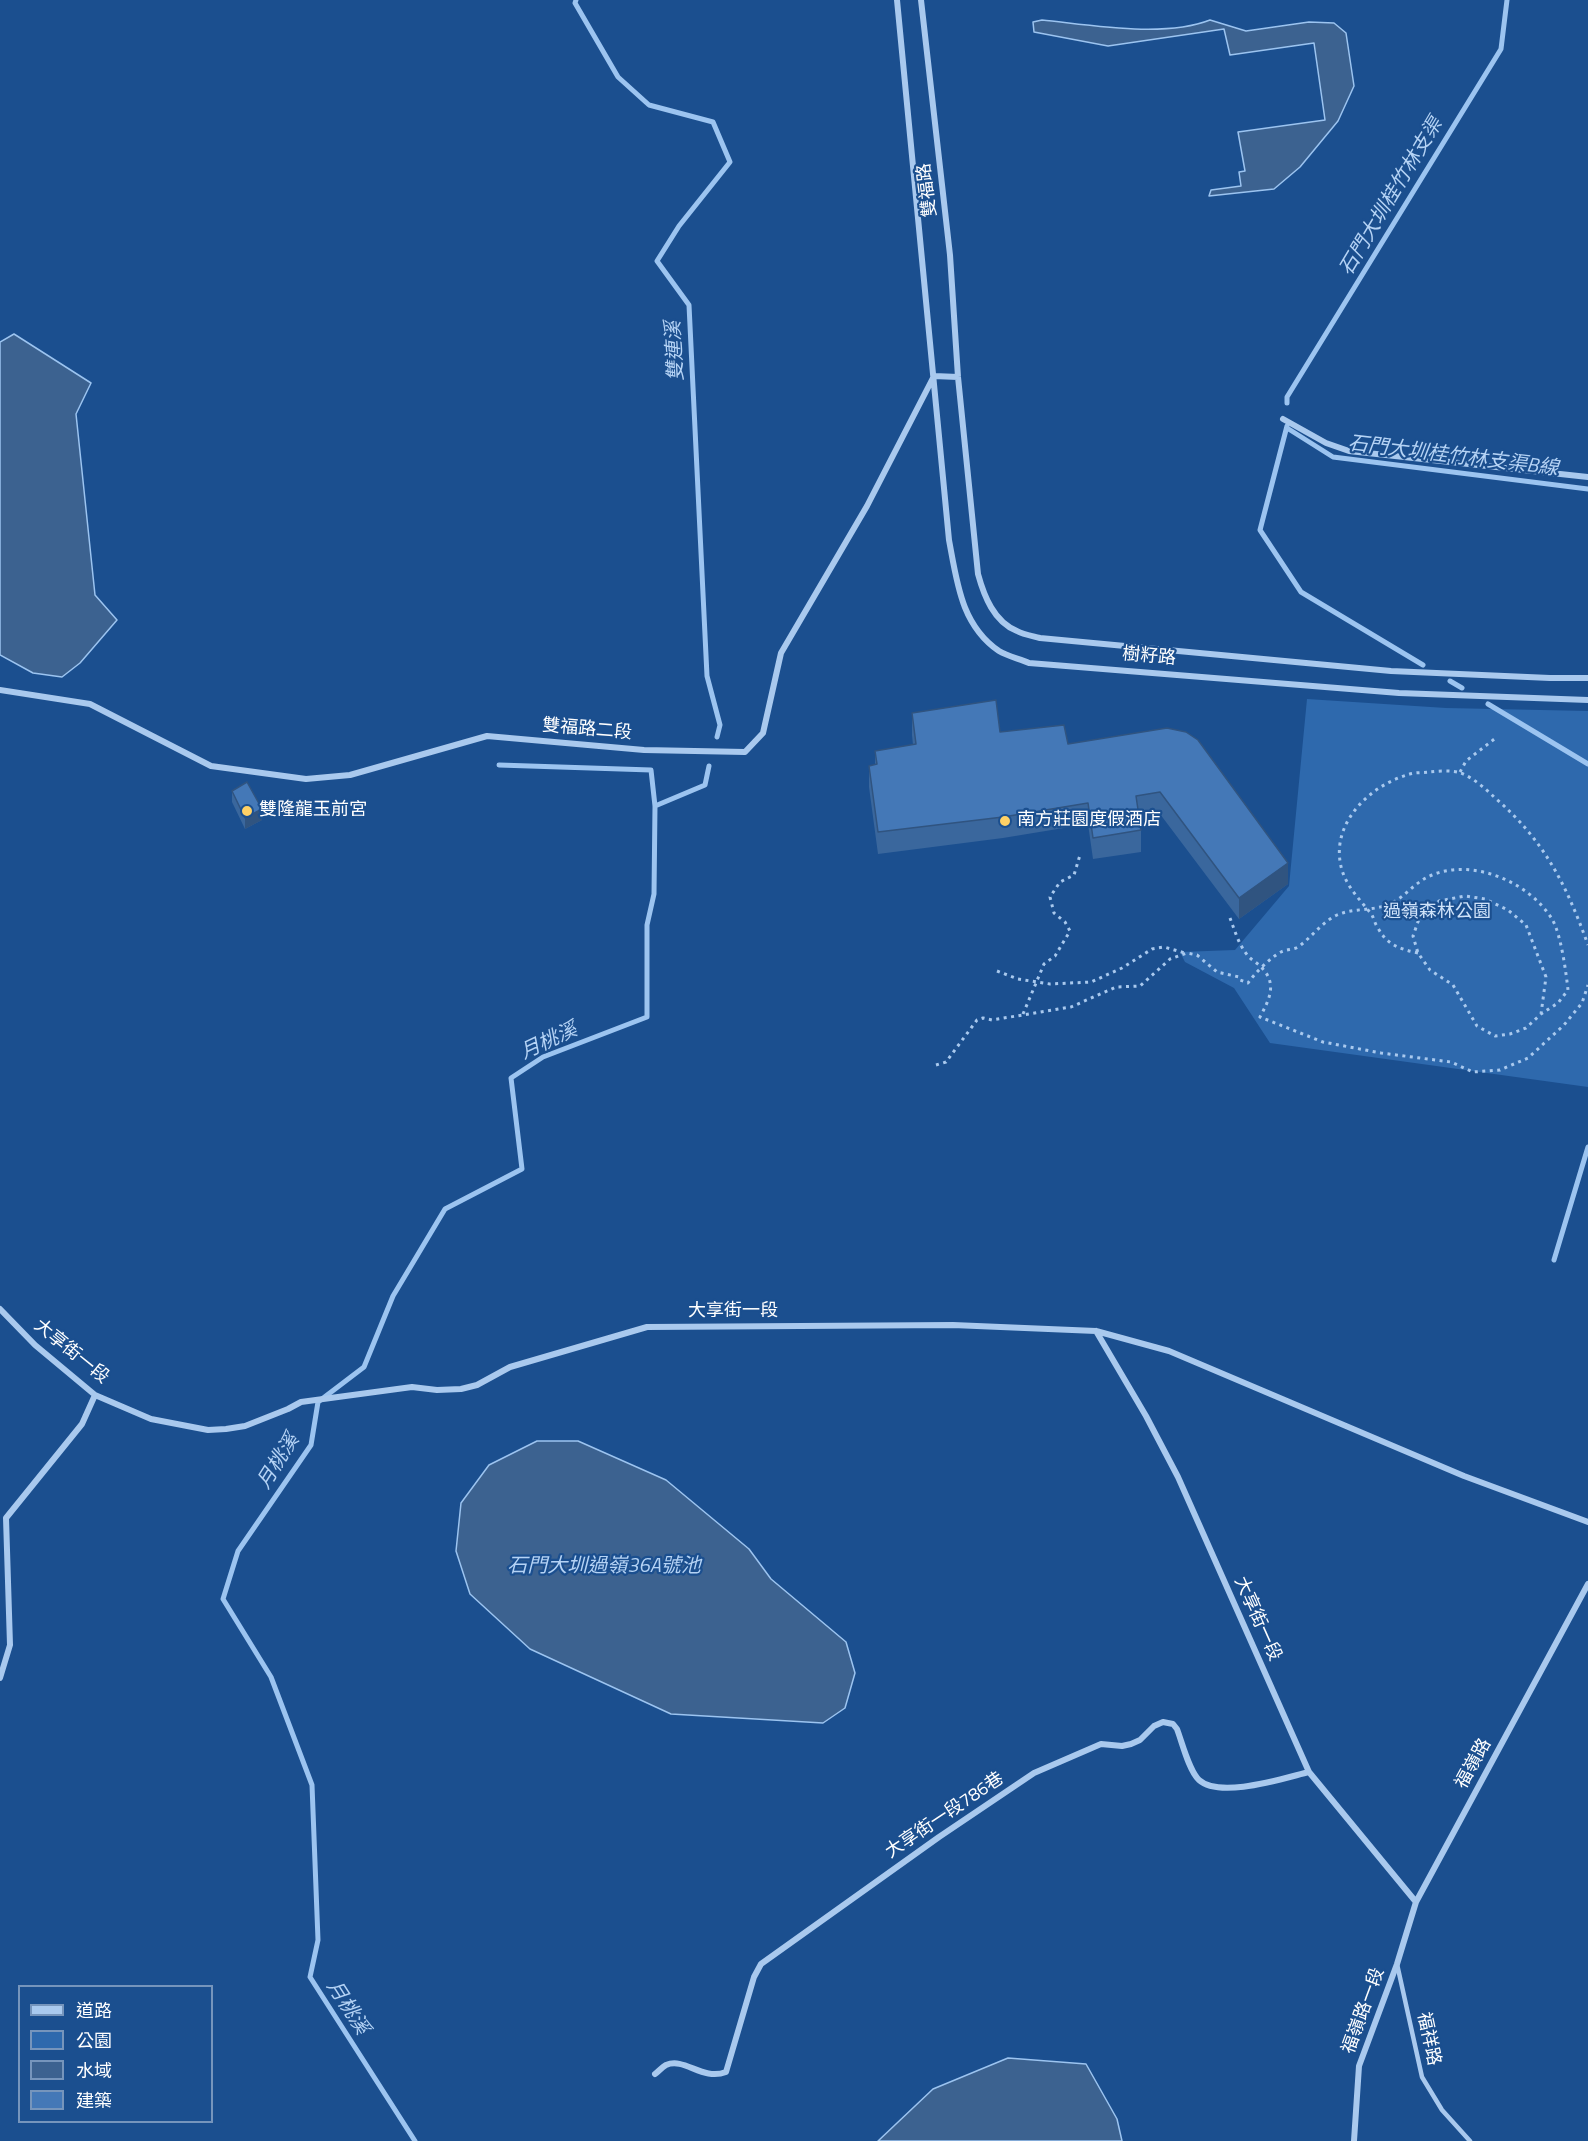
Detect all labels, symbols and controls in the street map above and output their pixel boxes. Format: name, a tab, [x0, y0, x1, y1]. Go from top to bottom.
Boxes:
water label: 石門大圳桂竹林支渠	[1335, 114, 1449, 280]
street label: 雙福路	[914, 162, 942, 218]
water label: 雙連溪	[662, 320, 690, 382]
water label: 石門大圳桂竹林支渠B線	[1347, 432, 1559, 482]
street label: 樹籽路	[1121, 644, 1177, 670]
street label: 雙福路二段	[541, 715, 633, 745]
place label: 雙隆龍玉前宮	[259, 800, 367, 822]
marker: 雙隆龍玉前宮	[240, 804, 254, 818]
place label: 南方莊園度假酒店	[1017, 810, 1161, 832]
marker: 南方莊園度假酒店	[998, 814, 1012, 828]
park label: 過嶺森林公園	[1383, 902, 1491, 924]
water label: 月桃溪	[517, 1018, 581, 1066]
street label: 大享街一段	[688, 1301, 778, 1323]
street label: 大享街一段	[29, 1315, 113, 1389]
water label: 月桃溪	[253, 1430, 305, 1494]
water label: 石門大圳過嶺36A號池	[507, 1555, 701, 1579]
street label: 大享街一段	[1229, 1573, 1285, 1665]
street label: 福嶺路	[1451, 1735, 1497, 1793]
street label: 大享街一段786巷	[882, 1768, 1008, 1864]
street label: 福嶺路一段	[1338, 1965, 1390, 2057]
water label: 月桃溪	[321, 1976, 373, 2040]
legend	[18, 1985, 213, 2123]
text: 道路	[76, 1997, 112, 2024]
street label: 福祥路	[1412, 2010, 1444, 2068]
text: 公園	[76, 2027, 112, 2054]
text: 水域	[76, 2057, 112, 2084]
text: 建築	[76, 2087, 112, 2114]

